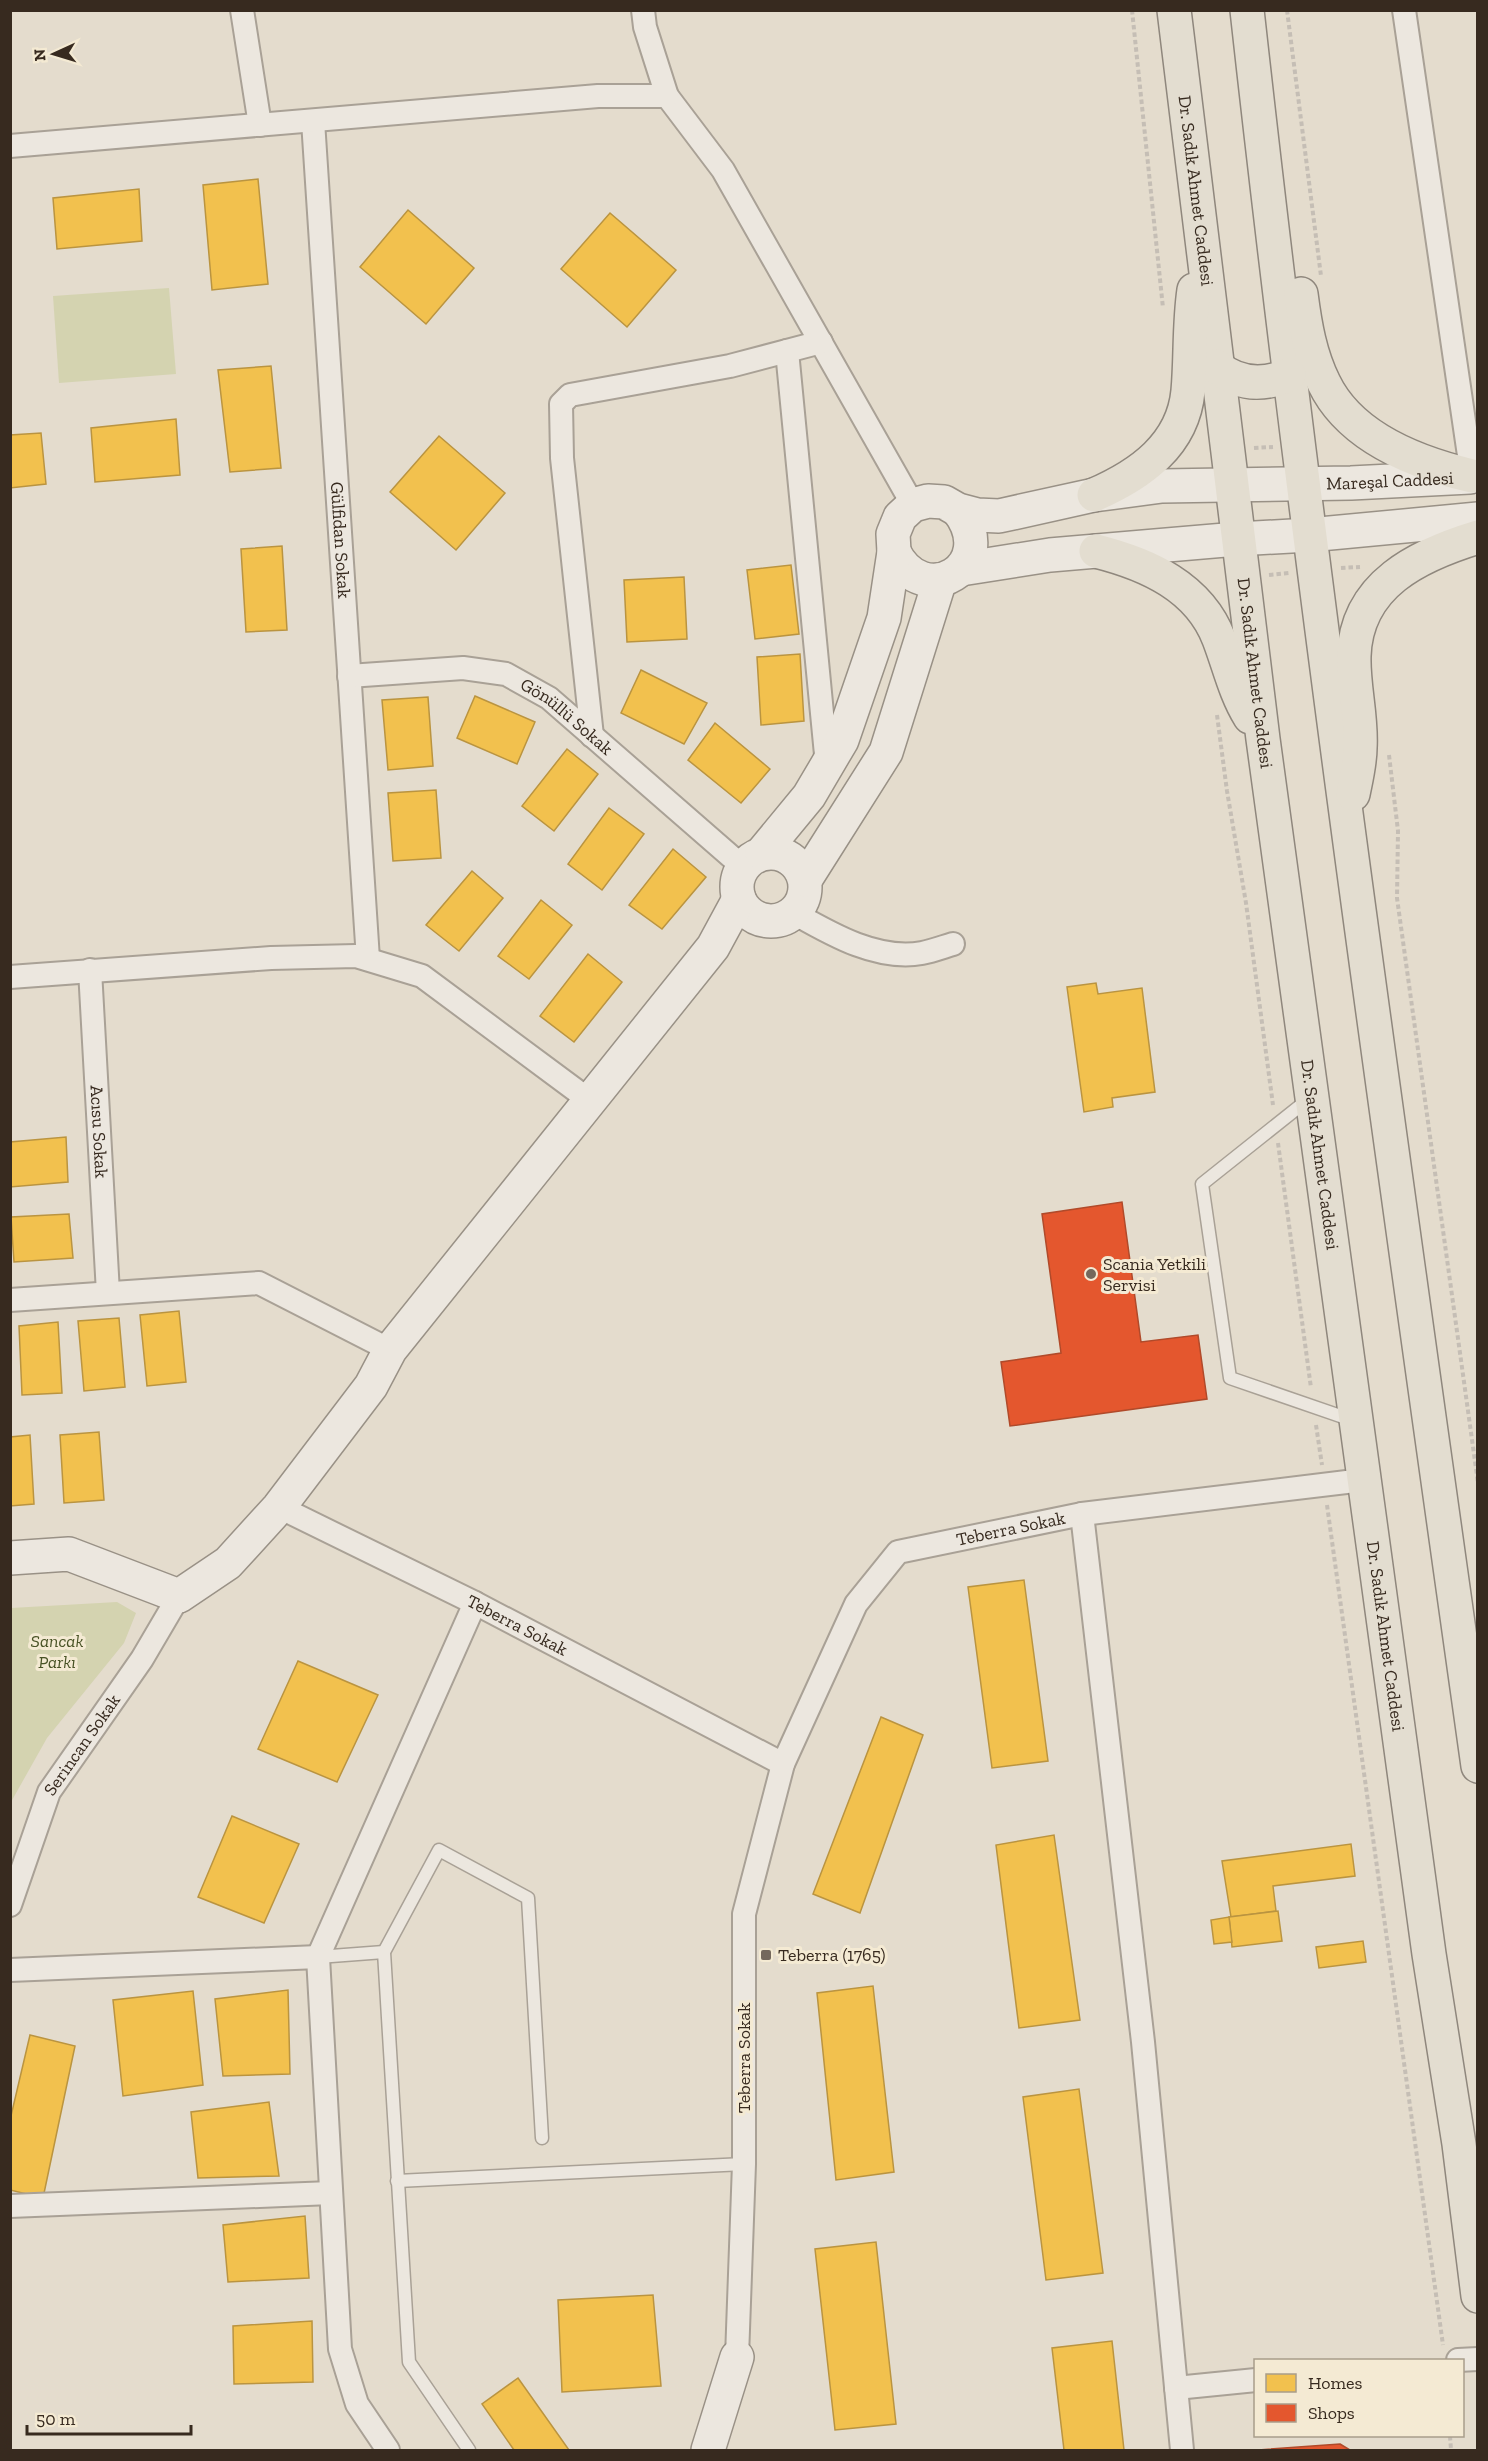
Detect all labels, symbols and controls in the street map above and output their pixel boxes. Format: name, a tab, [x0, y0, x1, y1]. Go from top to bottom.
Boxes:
north arrow	[24, 24, 84, 84]
text: N	[30, 48, 49, 62]
street label: Dr. Sadık Ahmet Caddesi	[1174, 94, 1219, 287]
street label: Mareşal Caddesi	[1326, 467, 1454, 494]
street label: Gülfidan Sokak	[326, 481, 355, 600]
street label: Dr. Sadık Ahmet Caddesi	[1232, 577, 1278, 770]
street label: Gönüllü Sokak	[517, 673, 618, 760]
street label: Dr. Sadık Ahmet Caddesi	[1296, 1058, 1344, 1251]
street label: Acısu Sokak	[85, 1085, 113, 1180]
place label: Scania Yetkili Servisi	[1103, 1253, 1206, 1296]
marker: Scania Yetkili Servisi	[1084, 1267, 1098, 1281]
street label: Teberra Sokak	[954, 1507, 1068, 1551]
street label: Dr. Sadık Ahmet Caddesi	[1362, 1540, 1409, 1733]
street label: Teberra Sokak	[463, 1590, 572, 1661]
park label: Sancak Parkı	[31, 1630, 83, 1673]
street label: Serincan Sokak	[39, 1689, 125, 1800]
place label: Teberra (1765)	[778, 1944, 886, 1966]
marker: Teberra (1765)	[759, 1948, 773, 1962]
street label: Teberra Sokak	[733, 2002, 755, 2113]
legend	[1254, 2359, 1464, 2437]
text: Homes	[1308, 2372, 1362, 2394]
scale bar	[27, 2398, 190, 2436]
text: Shops	[1308, 2402, 1355, 2424]
text: 50 m	[36, 2408, 76, 2430]

